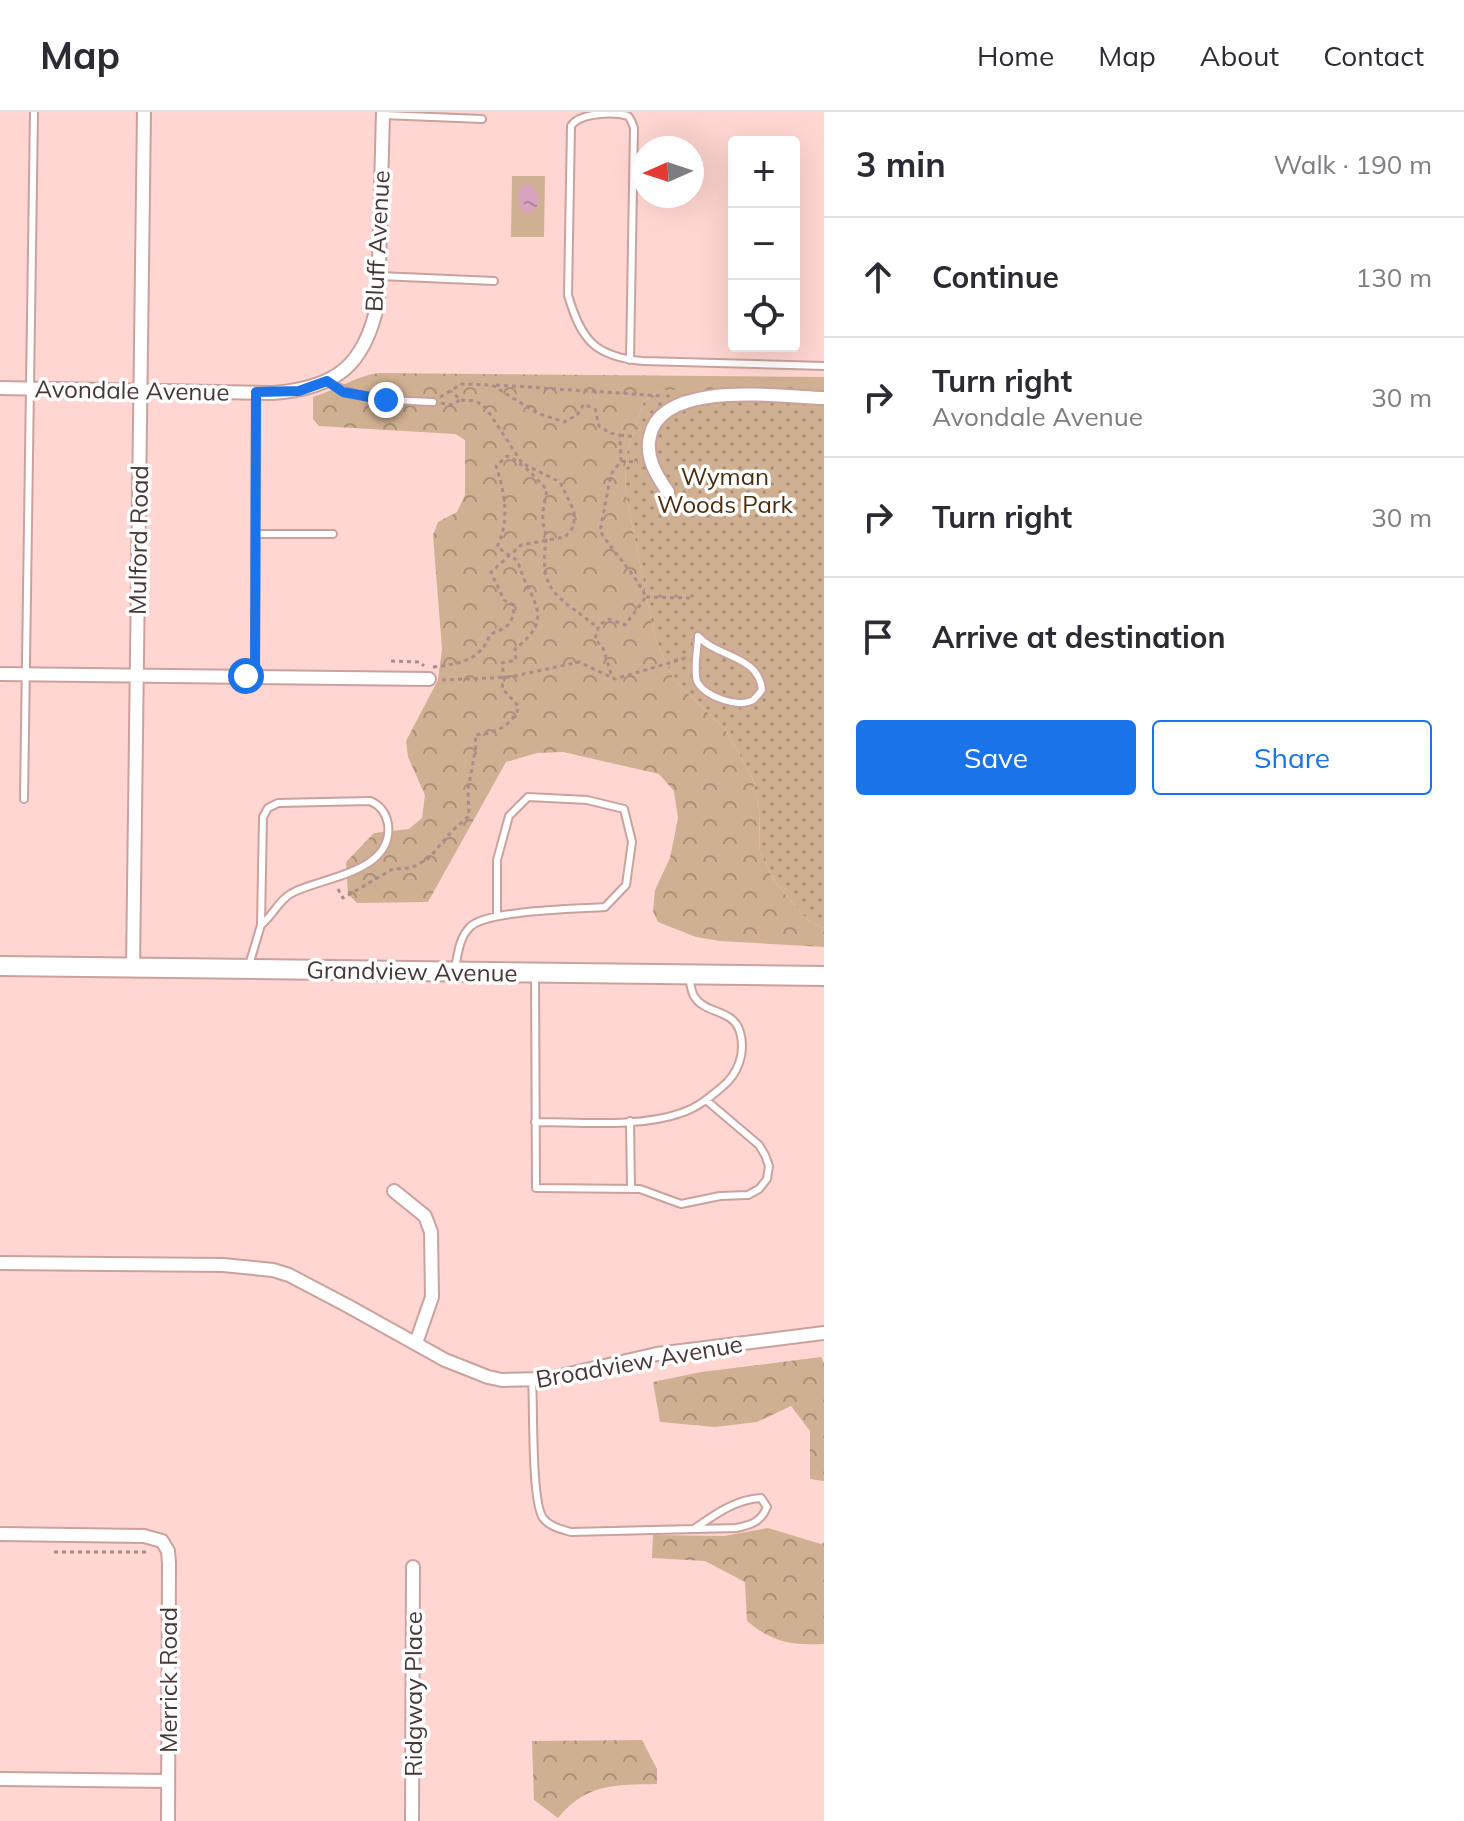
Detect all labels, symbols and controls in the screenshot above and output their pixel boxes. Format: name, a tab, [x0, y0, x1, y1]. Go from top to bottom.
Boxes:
text: Map	[40, 31, 120, 79]
text: Home	[977, 38, 1054, 73]
text: Map	[1098, 38, 1156, 73]
text: About	[1200, 38, 1279, 73]
text: Contact	[1323, 38, 1424, 73]
north arrow	[632, 136, 704, 208]
map controls	[728, 136, 800, 352]
button: +	[728, 136, 800, 208]
text: 3 min	[856, 143, 946, 186]
text: Walk · 190 m	[1273, 148, 1432, 181]
street label: Bluff Avenue	[358, 170, 396, 312]
button: −	[728, 208, 800, 280]
icon: ahead	[856, 255, 900, 299]
text: Continue	[932, 258, 1059, 296]
text: 130 m	[1356, 261, 1432, 294]
button: locate	[728, 280, 800, 352]
text: Turn right	[932, 362, 1072, 400]
street label: Avondale Avenue	[34, 373, 230, 407]
icon: right	[856, 375, 900, 419]
text: 30 m	[1371, 381, 1432, 414]
route end	[368, 382, 404, 418]
text: Avondale Avenue	[932, 400, 1143, 433]
park label: Wyman Woods Park	[657, 461, 794, 519]
street label: Mulford Road	[122, 465, 154, 615]
icon: right	[856, 495, 900, 539]
text: Turn right	[932, 498, 1072, 536]
text: 30 m	[1371, 501, 1432, 534]
icon: arrive	[856, 615, 900, 659]
text: Arrive at destination	[932, 618, 1226, 656]
route start	[228, 658, 264, 694]
button: Save	[856, 720, 1136, 795]
button: Share	[1152, 720, 1432, 795]
street label: Grandview Avenue	[306, 954, 518, 988]
street label: Broadview Avenue	[533, 1328, 745, 1394]
street label: Merrick Road	[153, 1607, 183, 1753]
street label: Ridgway Place	[398, 1611, 428, 1777]

